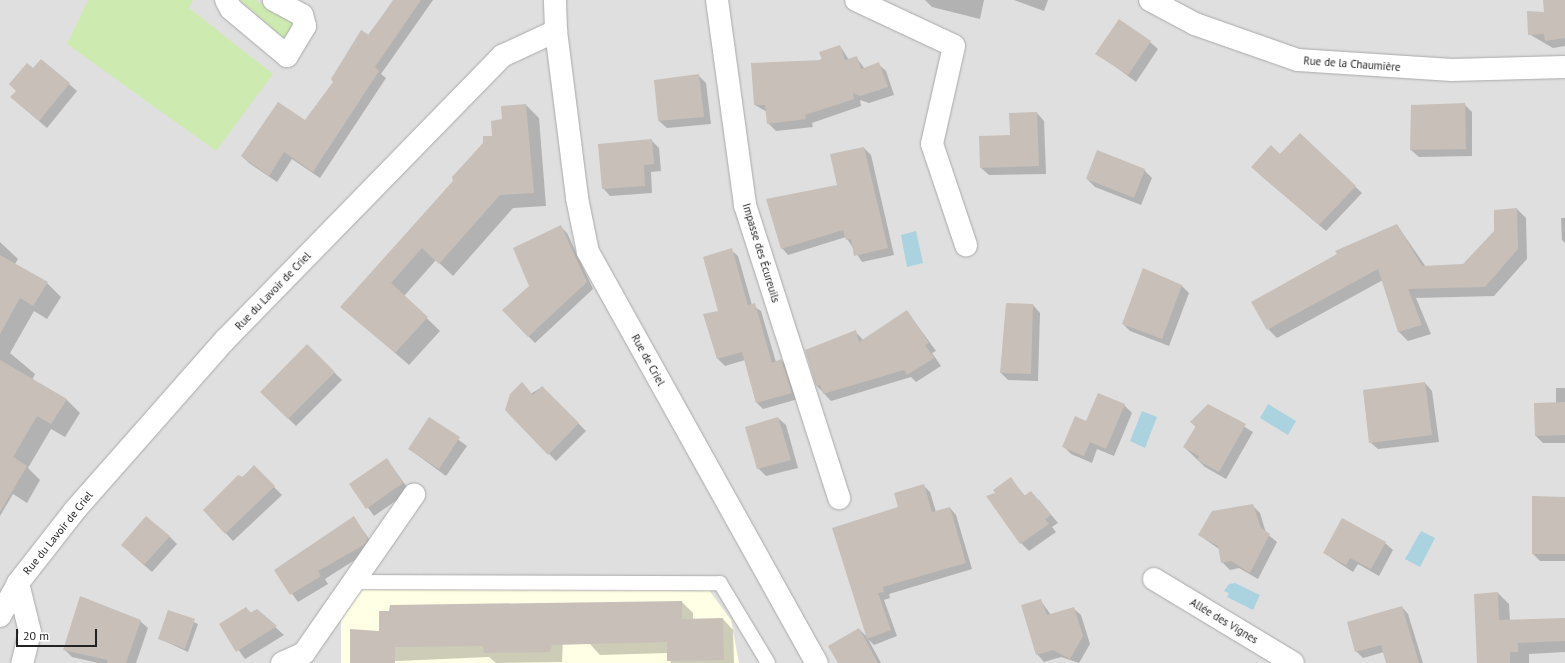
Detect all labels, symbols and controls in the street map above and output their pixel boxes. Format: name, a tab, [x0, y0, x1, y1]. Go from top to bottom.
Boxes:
street label: Rue de la Chaumière	[1303, 54, 1401, 74]
street label: Impasse des Écureuils	[740, 202, 782, 304]
street label: Rue du Lavoir de Criel	[232, 249, 314, 333]
street label: Rue de Criel	[628, 332, 668, 388]
street label: Rue du Lavoir de Criel	[20, 489, 96, 577]
street label: Allée des Vignes	[1187, 595, 1261, 647]
scale bar	[18, 621, 99, 647]
text: 20 m	[23, 628, 49, 643]

